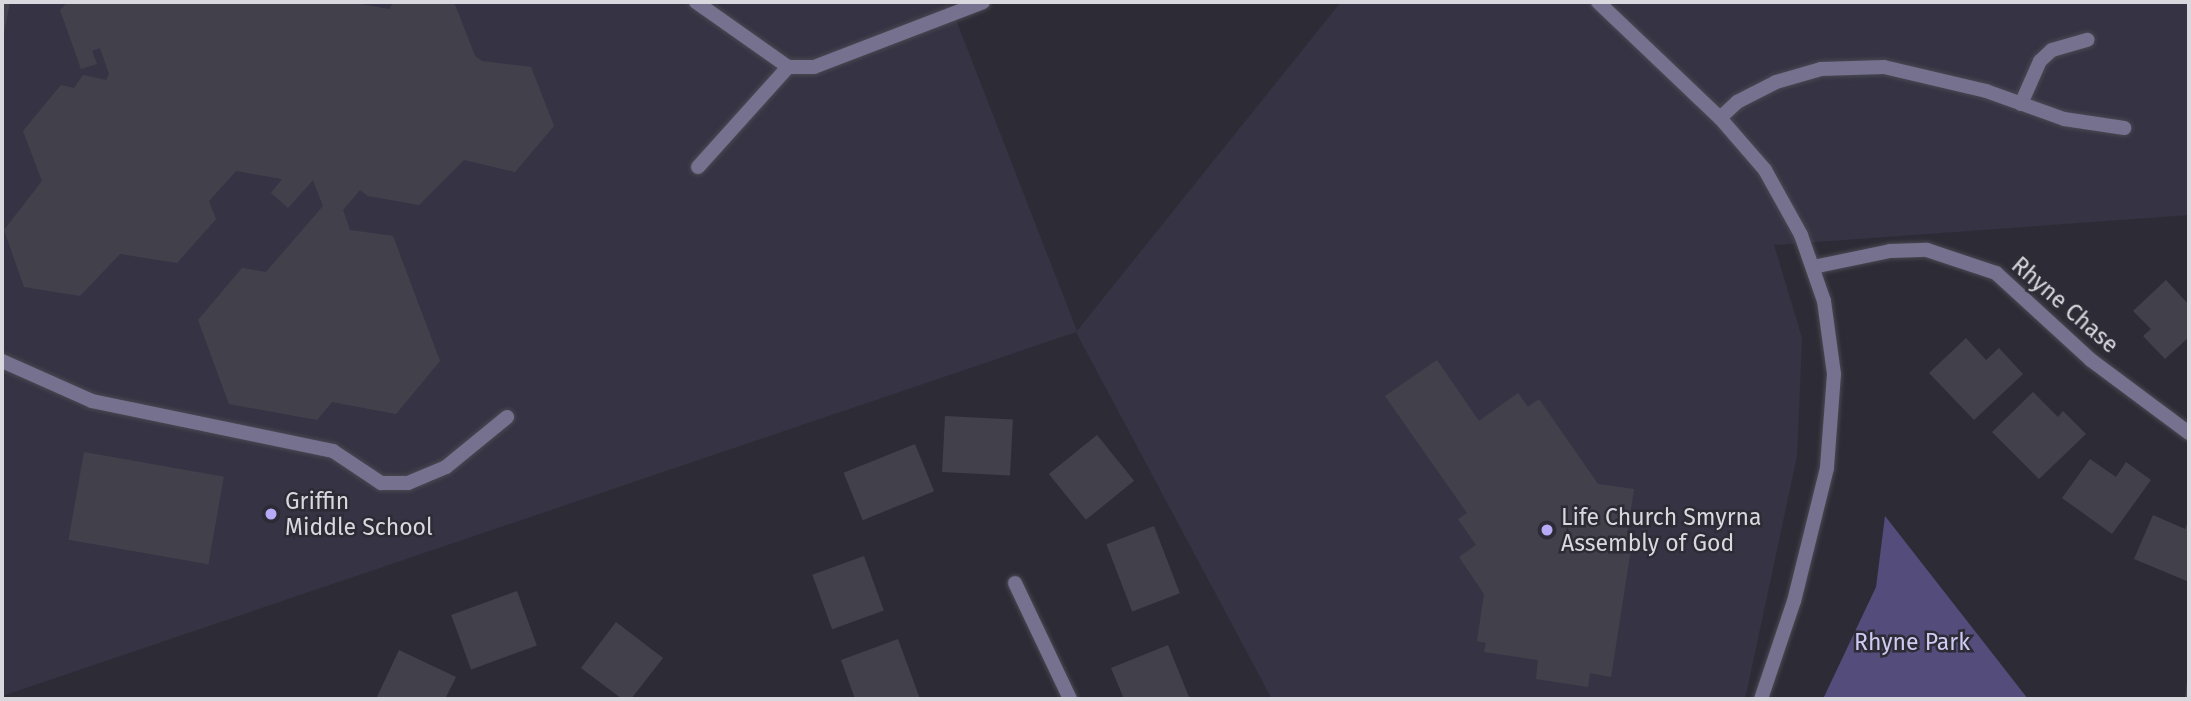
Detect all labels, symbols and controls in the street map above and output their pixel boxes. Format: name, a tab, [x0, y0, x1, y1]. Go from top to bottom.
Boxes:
street label: Rhyne Chase	[2006, 251, 2124, 359]
place label: Griffin Middle School	[285, 487, 433, 541]
place label: Life Church Smyrna Assembly of God	[1561, 503, 1762, 557]
marker: Griffin Middle School	[263, 506, 279, 522]
marker: Life Church Smyrna Assembly of God	[1539, 522, 1555, 538]
park label: Rhyne Park	[1854, 628, 1970, 656]

